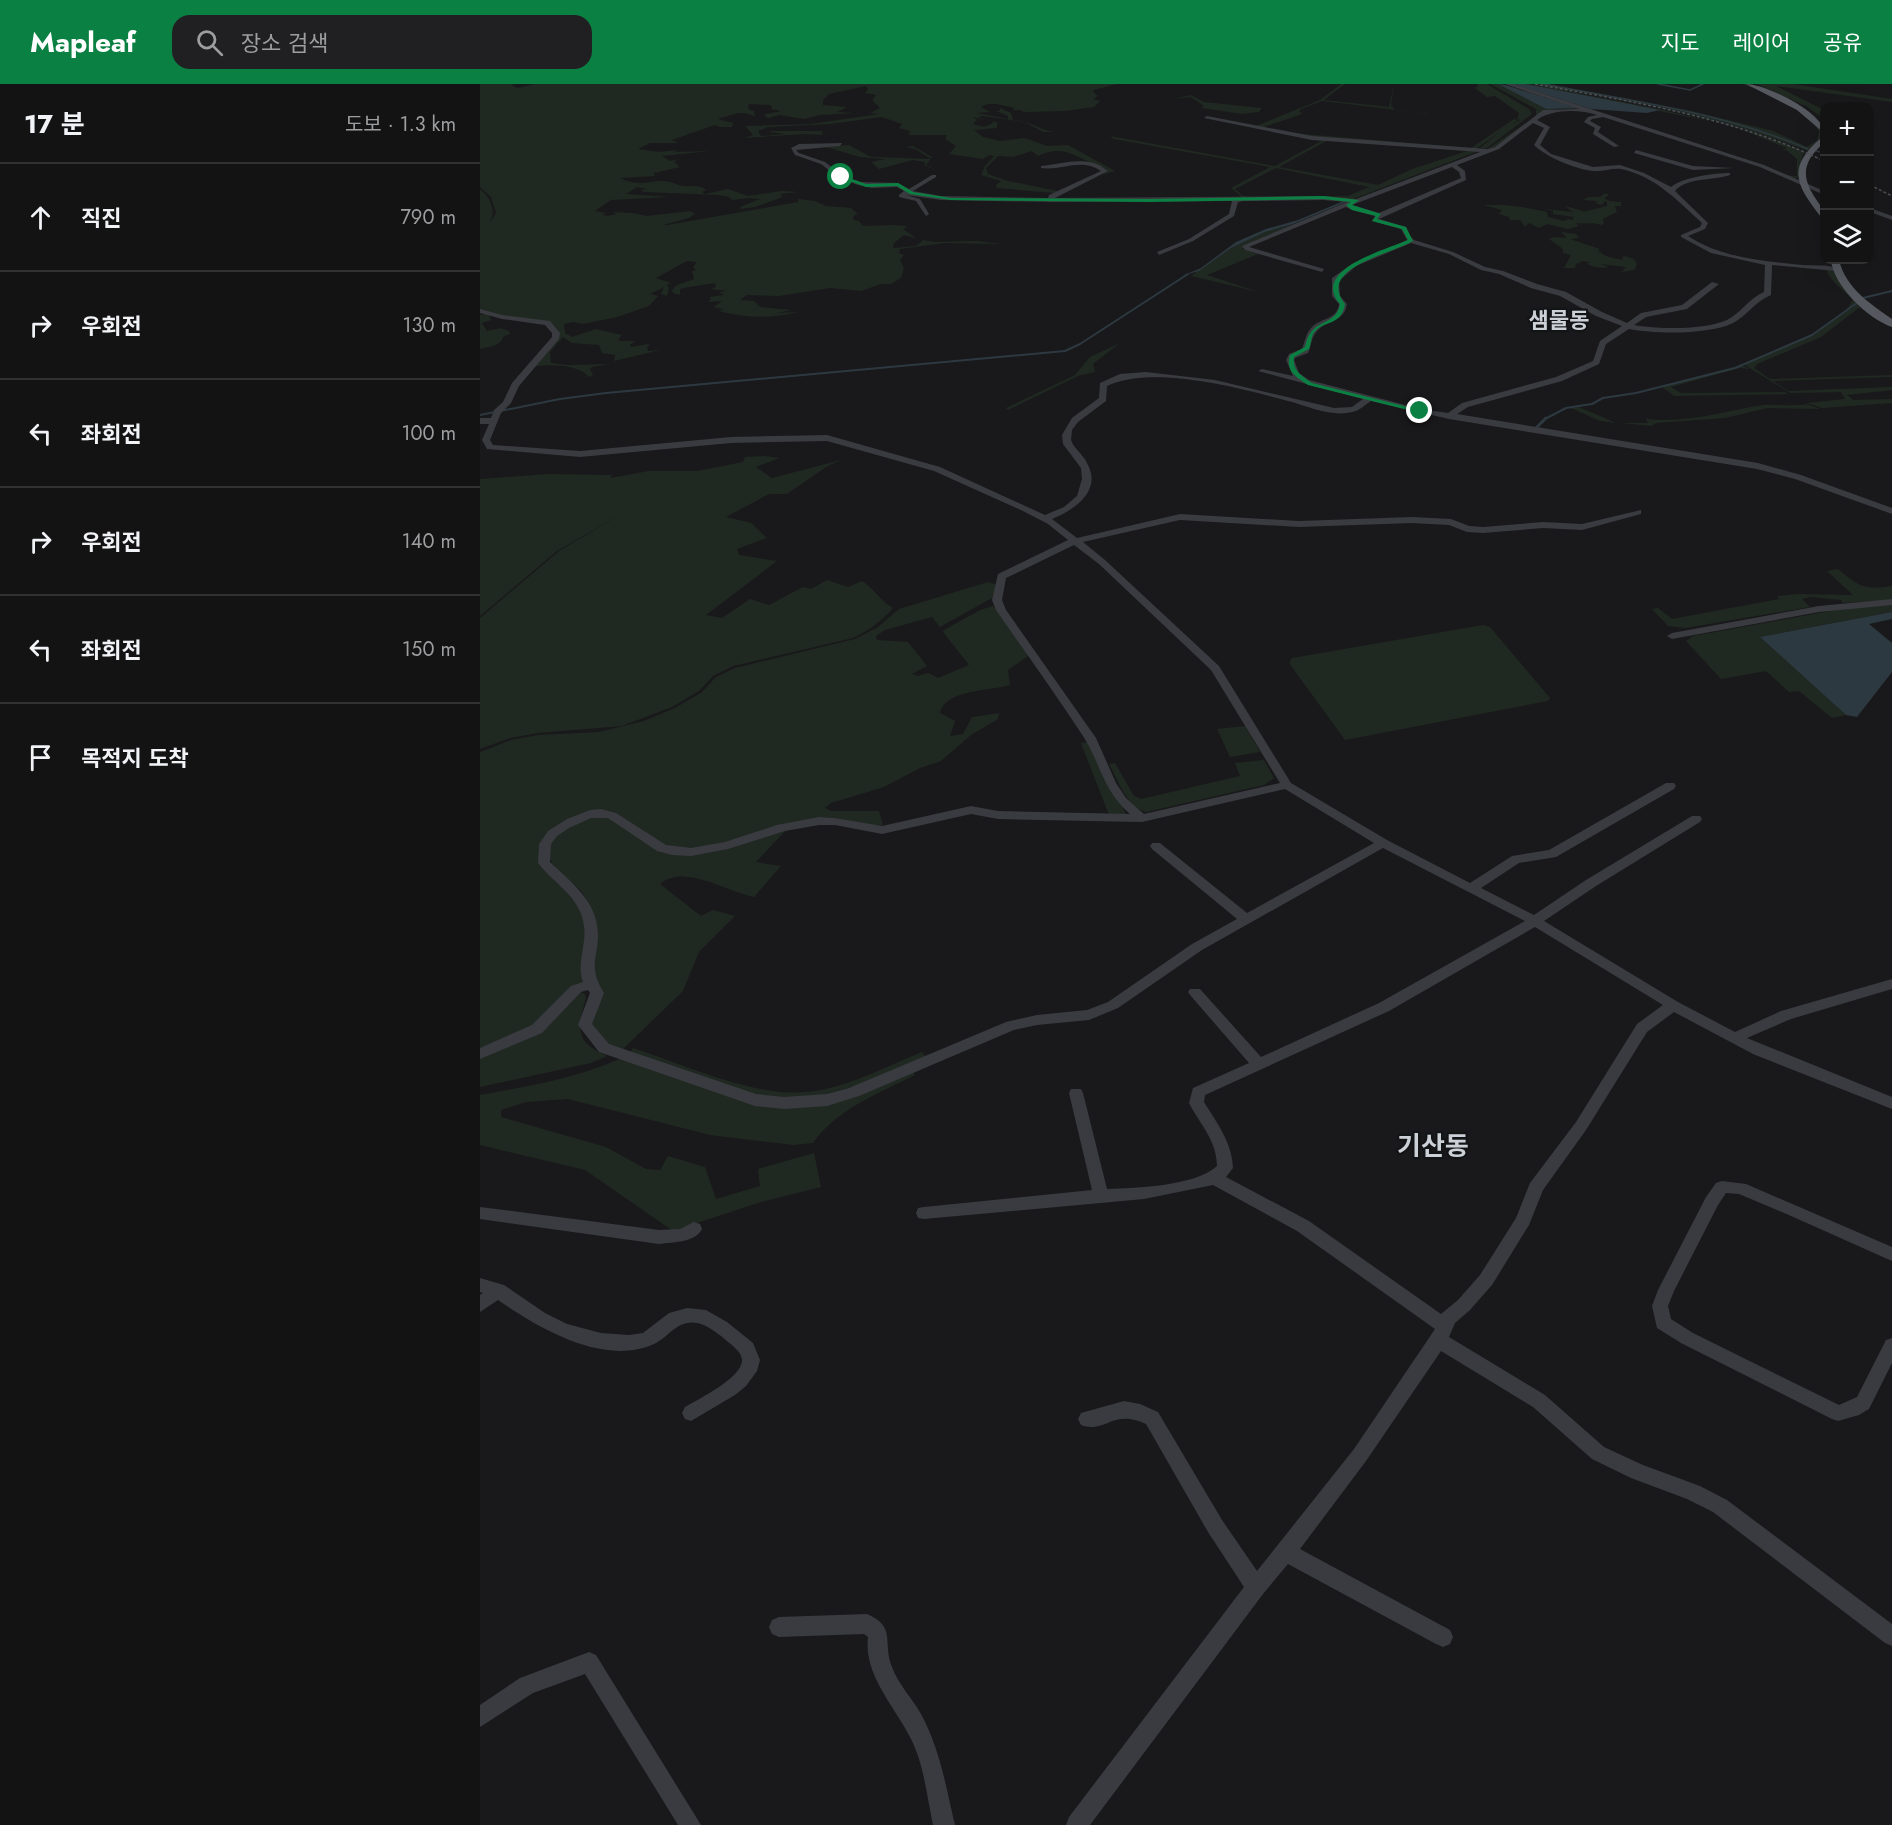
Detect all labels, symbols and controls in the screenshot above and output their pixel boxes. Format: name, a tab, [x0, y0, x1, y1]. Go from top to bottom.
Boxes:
search box	[172, 15, 592, 69]
text: Mapleaf	[30, 22, 136, 63]
icon: search	[193, 26, 226, 59]
text: 장소 검색	[241, 27, 328, 59]
text: 지도	[1661, 28, 1699, 58]
text: 레이어	[1732, 28, 1790, 58]
text: 공유	[1823, 28, 1862, 58]
map controls	[1820, 102, 1874, 264]
button: +	[1820, 102, 1874, 156]
text: 17 분	[24, 105, 85, 143]
text: 도보 · 1.3 km	[345, 110, 456, 139]
button: −	[1820, 156, 1874, 210]
route start	[827, 163, 853, 189]
icon: ahead	[24, 201, 57, 234]
text: 직진	[81, 202, 121, 234]
text: 790 m	[400, 203, 456, 232]
button: layers	[1820, 210, 1874, 264]
district label: 샘물동	[1529, 304, 1589, 336]
icon: right	[24, 309, 57, 342]
text: 우회전	[81, 310, 142, 342]
text: 130 m	[402, 311, 456, 340]
route end	[1406, 397, 1432, 423]
icon: left	[24, 417, 57, 450]
text: 좌회전	[81, 418, 142, 450]
text: 100 m	[401, 419, 456, 448]
icon: right	[24, 525, 57, 558]
text: 우회전	[81, 526, 142, 558]
text: 140 m	[402, 527, 456, 556]
icon: left	[24, 633, 57, 666]
text: 좌회전	[81, 634, 142, 666]
text: 150 m	[402, 635, 456, 664]
icon: arrive	[24, 741, 57, 774]
text: 목적지 도착	[81, 742, 189, 774]
district label: 기산동	[1397, 1127, 1469, 1165]

